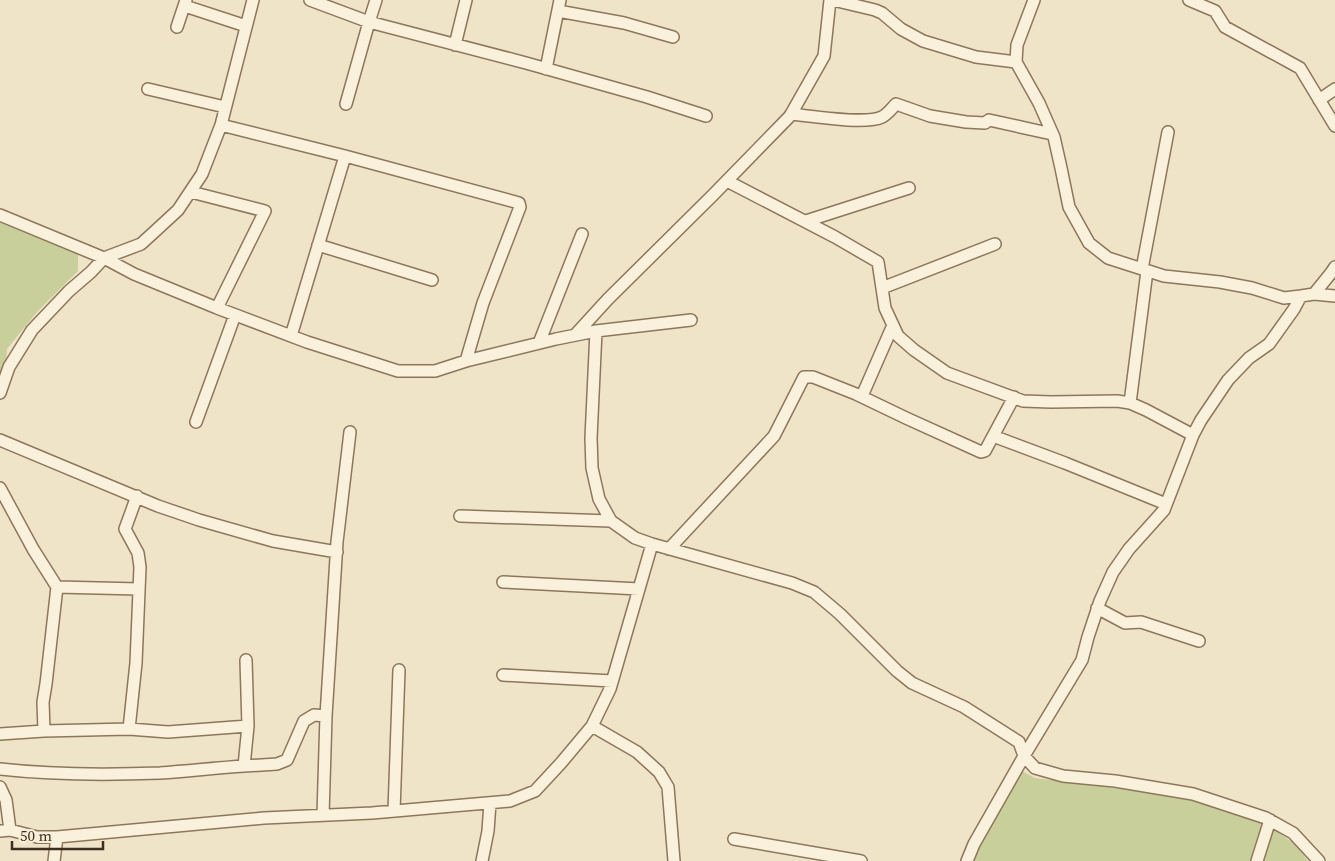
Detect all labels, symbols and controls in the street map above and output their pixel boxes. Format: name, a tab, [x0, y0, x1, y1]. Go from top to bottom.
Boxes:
scale bar	[12, 818, 104, 850]
text: 50 m	[20, 825, 52, 846]

